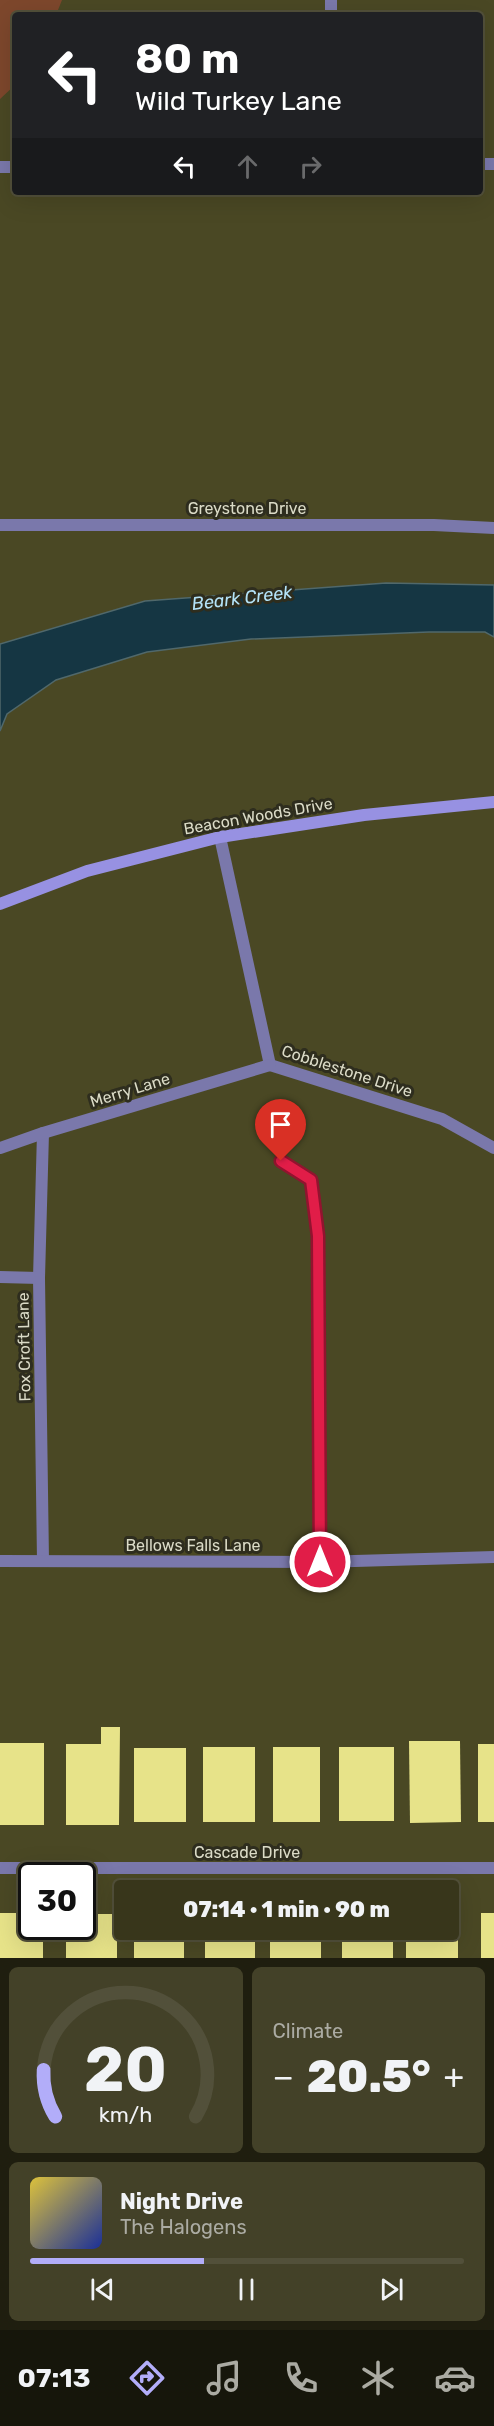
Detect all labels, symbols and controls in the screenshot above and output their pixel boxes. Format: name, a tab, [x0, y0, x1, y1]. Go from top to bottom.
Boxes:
text: 80 m	[135, 34, 239, 84]
icon: left	[36, 36, 114, 114]
text: Wild Turkey Lane	[135, 85, 342, 117]
icon: left	[168, 150, 201, 183]
icon: ahead	[231, 150, 264, 183]
icon: right	[294, 150, 327, 183]
street label: Greystone Drive	[188, 499, 306, 518]
water label: Beark Creek	[190, 581, 294, 615]
street label: Beacon Woods Drive	[182, 794, 334, 838]
street label: Cobblestone Drive	[279, 1041, 415, 1101]
street label: Merry Lane	[88, 1069, 172, 1111]
pin	[255, 1099, 306, 1161]
icon: arrive	[264, 1108, 297, 1141]
street label: Fox Croft Lane	[14, 1292, 34, 1402]
position arrow	[288, 1530, 352, 1594]
street label: Bellows Falls Lane	[125, 1536, 261, 1555]
street label: Cascade Drive	[194, 1843, 300, 1862]
speed limit sign: 30	[18, 1862, 96, 1940]
text: 07:14 · 1 min · 90 m	[183, 1896, 390, 1923]
text: Climate	[273, 2019, 343, 2043]
text: 20	[84, 2033, 167, 2107]
text: 20.5°	[307, 2050, 431, 2103]
text: −	[273, 2057, 294, 2096]
text: +	[443, 2057, 464, 2096]
text: km/h	[99, 2102, 153, 2127]
text: Night Drive	[120, 2188, 243, 2215]
text: The Halogens	[120, 2215, 247, 2239]
icon: previous	[86, 2273, 119, 2306]
icon: pause	[230, 2273, 263, 2306]
icon: next	[375, 2273, 408, 2306]
icon: directions	[126, 2357, 168, 2399]
icon: music	[203, 2357, 245, 2399]
icon: phone	[280, 2357, 322, 2399]
icon: climate	[357, 2357, 399, 2399]
icon: car	[434, 2357, 476, 2399]
text: 07:13	[18, 2362, 91, 2394]

